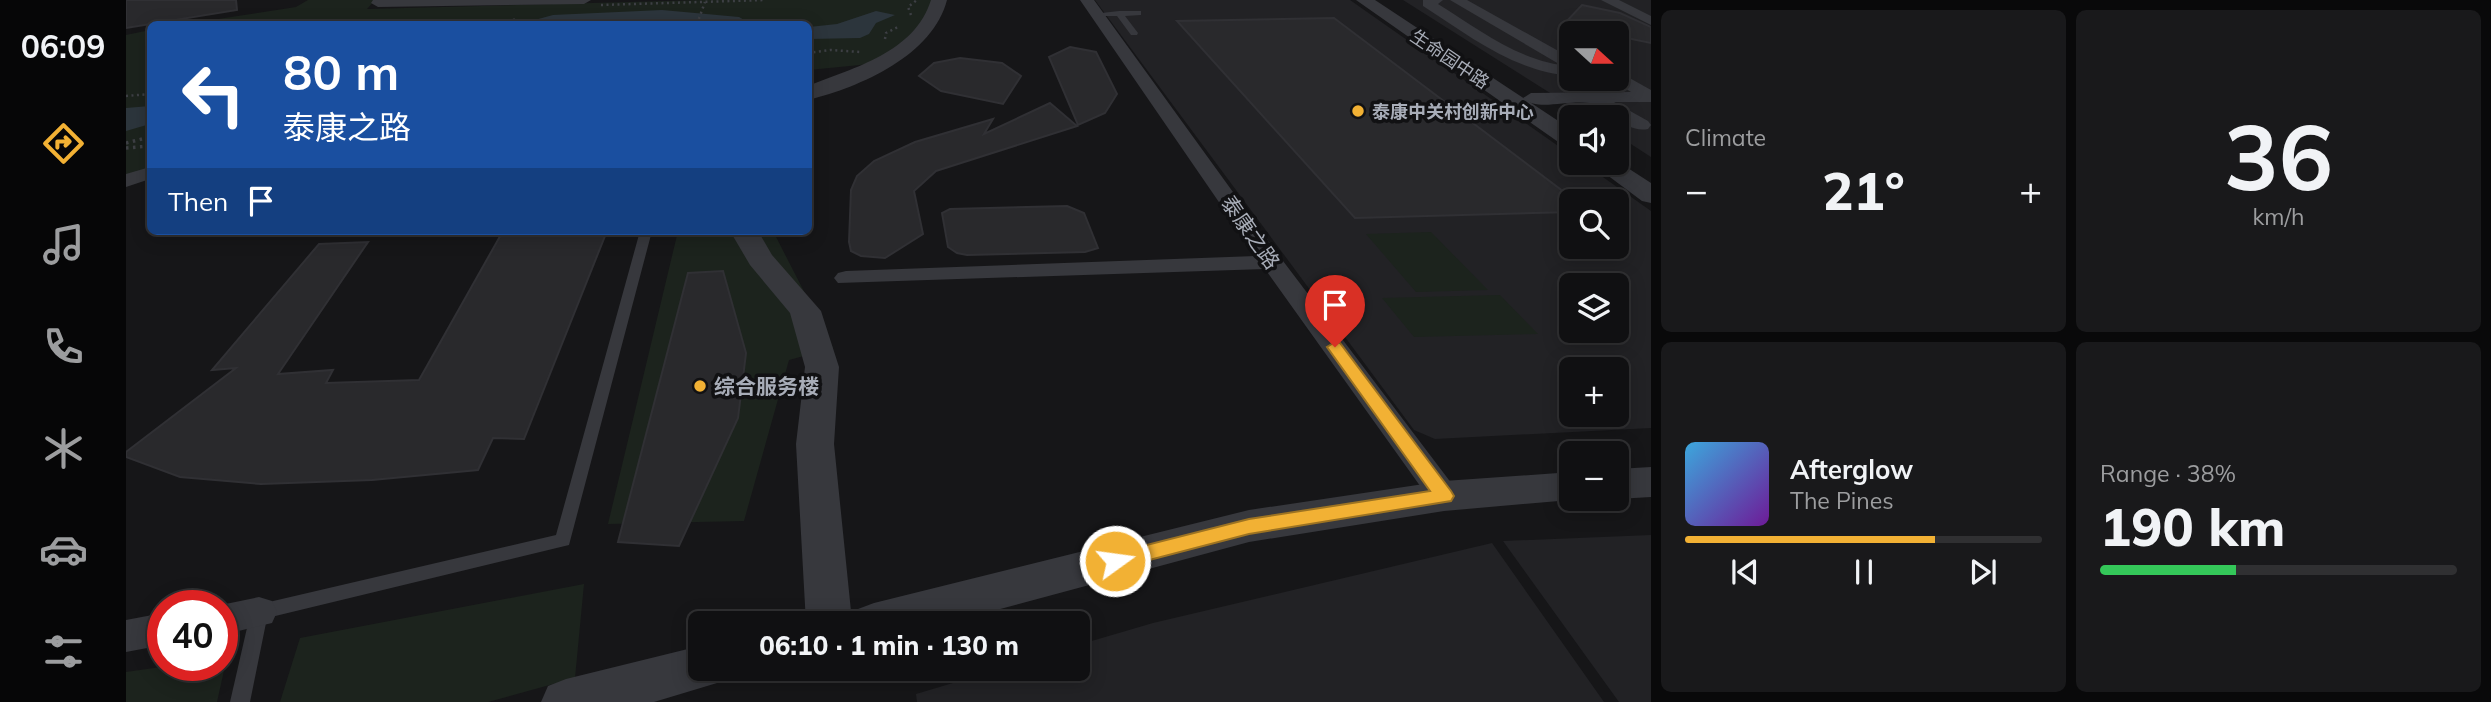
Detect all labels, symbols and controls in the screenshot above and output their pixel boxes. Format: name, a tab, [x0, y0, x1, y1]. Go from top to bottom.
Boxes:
north arrow	[1559, 21, 1629, 91]
map controls	[1559, 21, 1629, 511]
street label: 生命园中路	[1406, 24, 1494, 94]
text: 06:09	[21, 26, 105, 66]
text: 80 m	[283, 41, 399, 102]
icon: left	[168, 49, 259, 140]
text: 36	[2224, 99, 2333, 213]
place label: 泰康中关村创新中心	[1372, 100, 1534, 123]
marker: 泰康中关村创新中心	[1350, 103, 1366, 119]
button: sound	[1559, 105, 1629, 175]
text: 泰康之路	[283, 107, 411, 147]
icon: directions	[39, 119, 88, 168]
text: Climate	[1685, 123, 1766, 152]
text: 21°	[1822, 158, 1905, 223]
text: −	[1685, 166, 1708, 214]
text: +	[2019, 166, 2042, 214]
icon: arrive	[242, 182, 280, 220]
text: Then	[168, 185, 228, 218]
button: search	[1559, 189, 1629, 259]
street label: 泰康之路	[1216, 190, 1286, 274]
text: km/h	[2252, 202, 2305, 231]
icon: music	[39, 220, 88, 269]
button: layers	[1559, 273, 1629, 343]
pin	[1305, 275, 1365, 347]
icon: arrive	[1316, 286, 1354, 324]
icon: phone	[39, 322, 88, 371]
button: +	[1559, 357, 1629, 427]
place label: 综合服务楼	[714, 373, 819, 399]
marker: 综合服务楼	[692, 378, 708, 394]
icon: climate	[39, 424, 88, 473]
button: −	[1559, 441, 1629, 511]
text: Afterglow	[1790, 453, 1913, 486]
text: Range · 38%	[2100, 459, 2236, 488]
text: The Pines	[1790, 486, 1894, 515]
text: 190 km	[2100, 494, 2285, 559]
position arrow	[1078, 524, 1152, 598]
icon: car	[39, 525, 88, 574]
icon: previous	[1726, 553, 1764, 591]
icon: pause	[1845, 553, 1883, 591]
icon: next	[1964, 553, 2002, 591]
speed limit sign: 40	[147, 590, 238, 681]
icon: filters	[39, 627, 88, 676]
text: 06:10 · 1 min · 130 m	[759, 629, 1019, 662]

